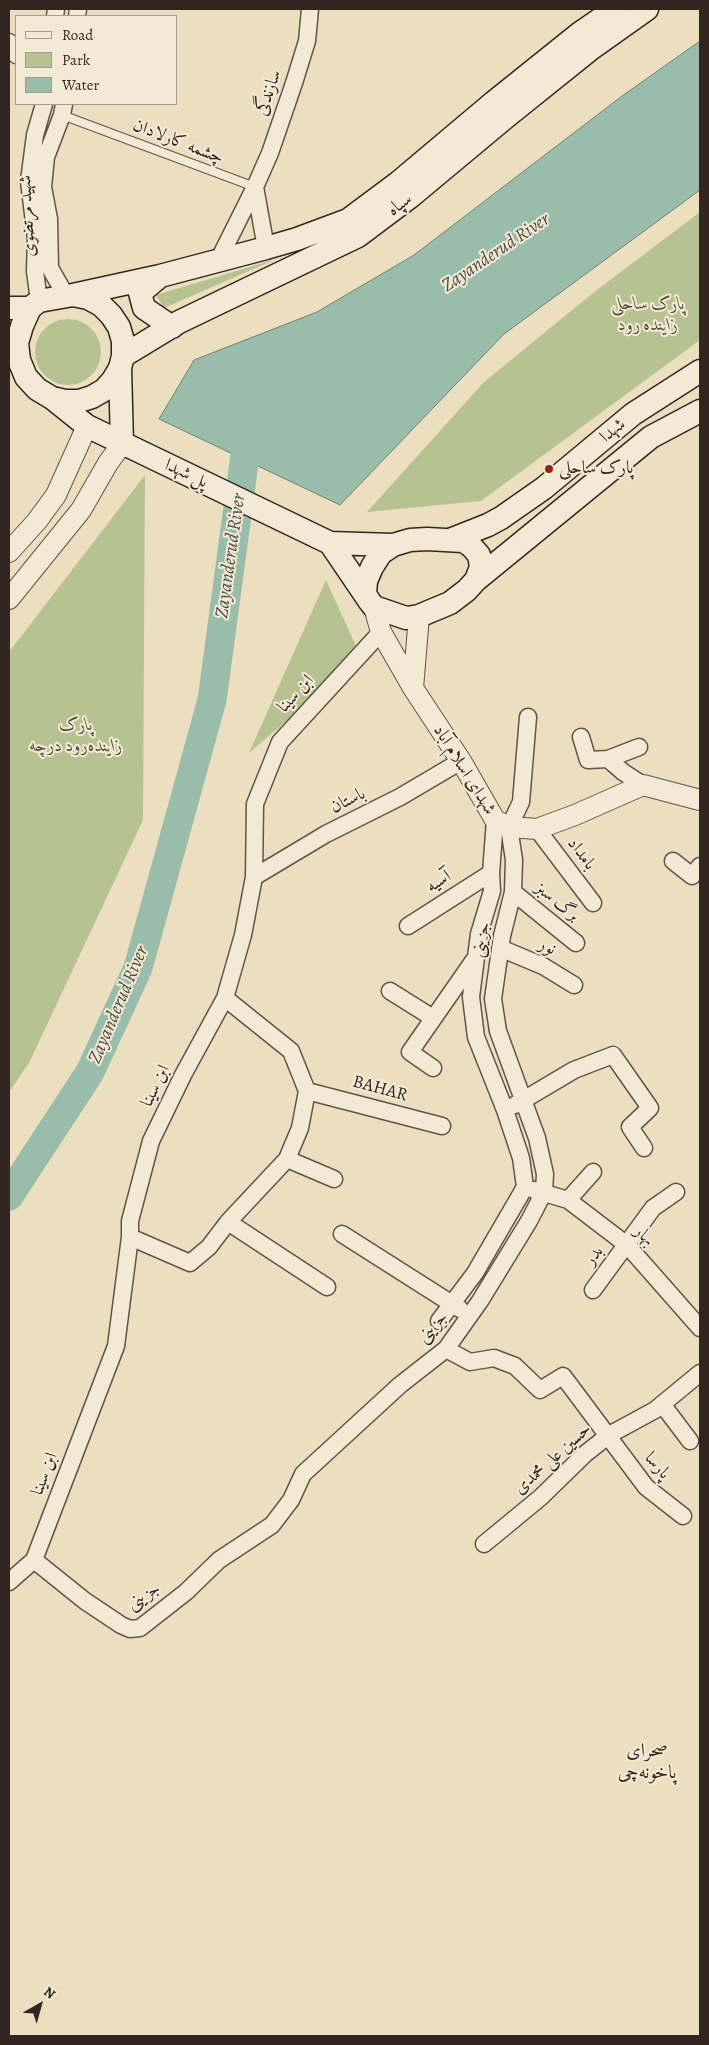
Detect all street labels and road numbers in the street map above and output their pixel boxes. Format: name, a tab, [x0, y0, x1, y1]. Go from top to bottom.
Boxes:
street label: سازندگی	[251, 67, 287, 119]
street label: چشمه کارلادان	[129, 115, 227, 169]
street label: شهيد مرتضوی	[15, 174, 41, 258]
street label: سپاه	[383, 189, 417, 221]
street label: شهدا	[596, 414, 630, 448]
street label: پل شهدا	[161, 455, 211, 493]
street label: ابن سینا	[273, 671, 319, 717]
street label: شهدای اسلام آباد	[428, 721, 500, 819]
street label: باستان	[327, 783, 369, 819]
street label: بامداد	[562, 834, 600, 874]
street label: آسیه	[423, 866, 455, 898]
street label: برگ سبز	[530, 877, 584, 927]
street label: جزینی	[468, 920, 496, 960]
street label: نور	[535, 934, 559, 960]
street label: ابن سینا	[137, 1061, 175, 1111]
street label: BAHAR	[350, 1071, 410, 1107]
street label: بهار	[629, 1221, 659, 1251]
street label: بدر	[580, 1242, 608, 1270]
street label: جزینی	[413, 1307, 453, 1349]
street label: حسین علی محمدی	[510, 1418, 596, 1500]
street label: پارسا	[639, 1448, 675, 1484]
street label: ابن سینا	[27, 1450, 63, 1498]
street label: جزینی	[123, 1578, 165, 1616]

